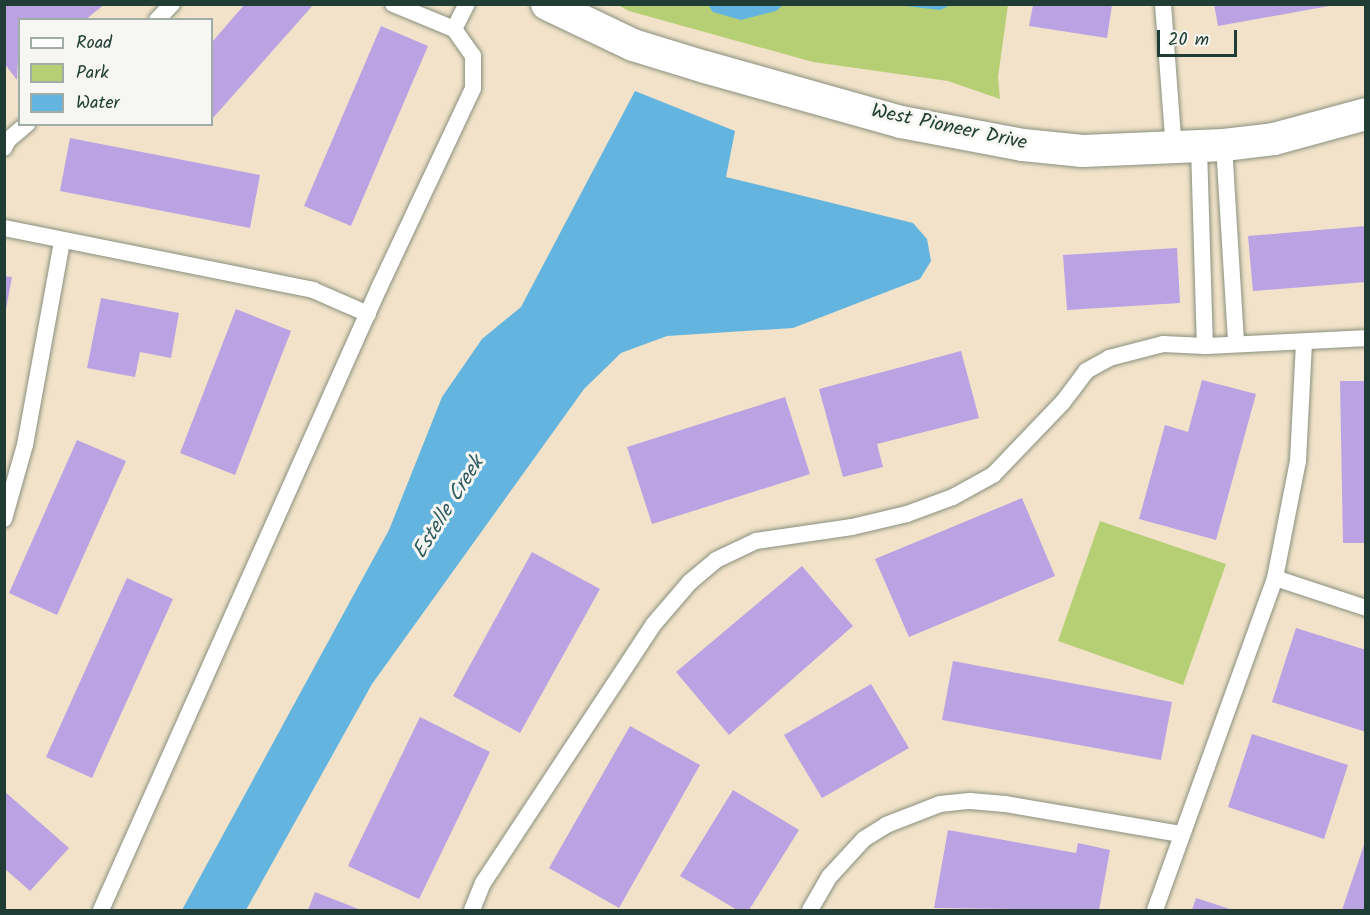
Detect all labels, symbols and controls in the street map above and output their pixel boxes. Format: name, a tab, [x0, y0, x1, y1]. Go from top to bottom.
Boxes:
legend	[18, 18, 213, 126]
scale bar	[1160, 18, 1240, 56]
text: 20 m	[1168, 26, 1209, 55]
text: Road	[76, 29, 112, 58]
text: Park	[76, 59, 109, 88]
text: Water	[76, 89, 120, 118]
street label: West Pioneer Drive	[869, 100, 1029, 156]
water label: Estelle Creek	[408, 452, 490, 564]

